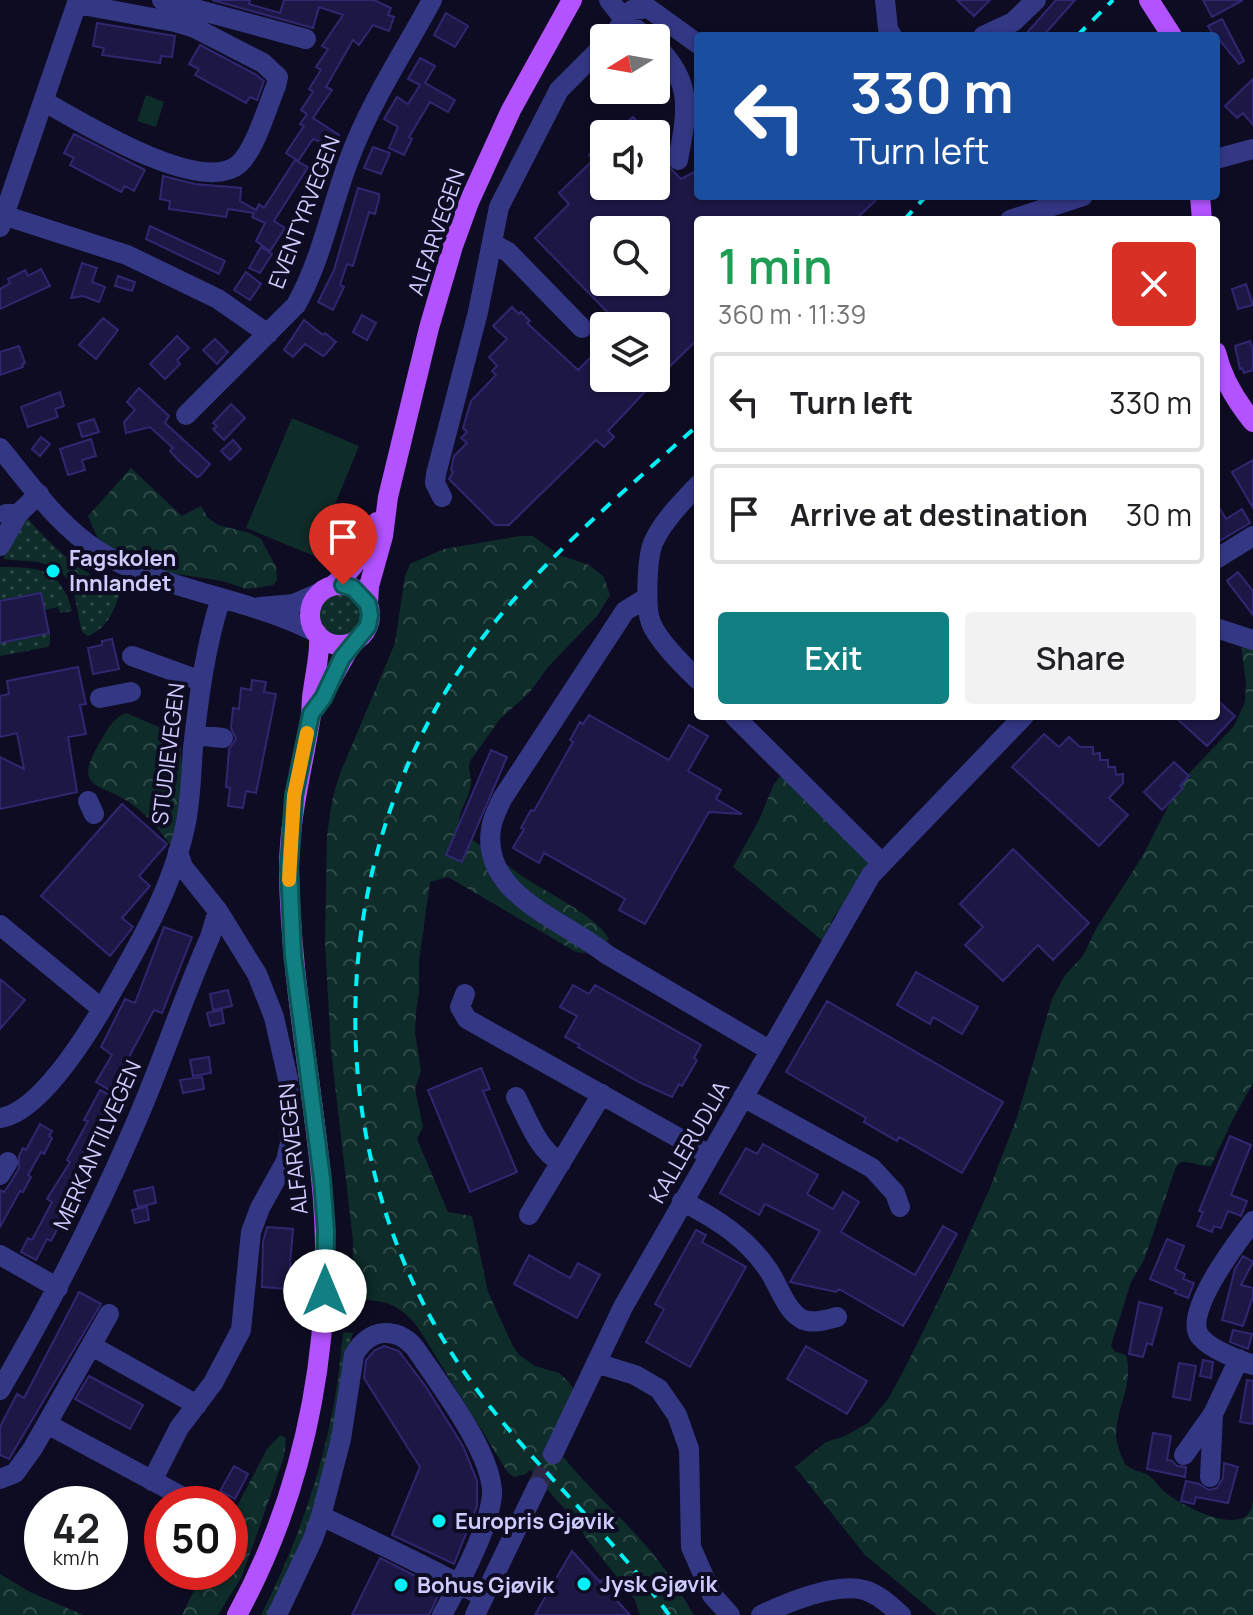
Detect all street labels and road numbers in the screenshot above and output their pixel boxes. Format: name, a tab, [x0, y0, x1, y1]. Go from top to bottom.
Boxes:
street label: EVENTYRVEGEN	[261, 131, 347, 293]
street label: ALFARVEGEN	[400, 165, 472, 299]
street label: STUDIEVEGEN	[144, 681, 192, 827]
street label: MERKANTILVEGEN	[46, 1055, 148, 1235]
street label: KALLERUDLIA	[642, 1075, 736, 1209]
street label: ALFARVEGEN	[271, 1082, 315, 1216]

